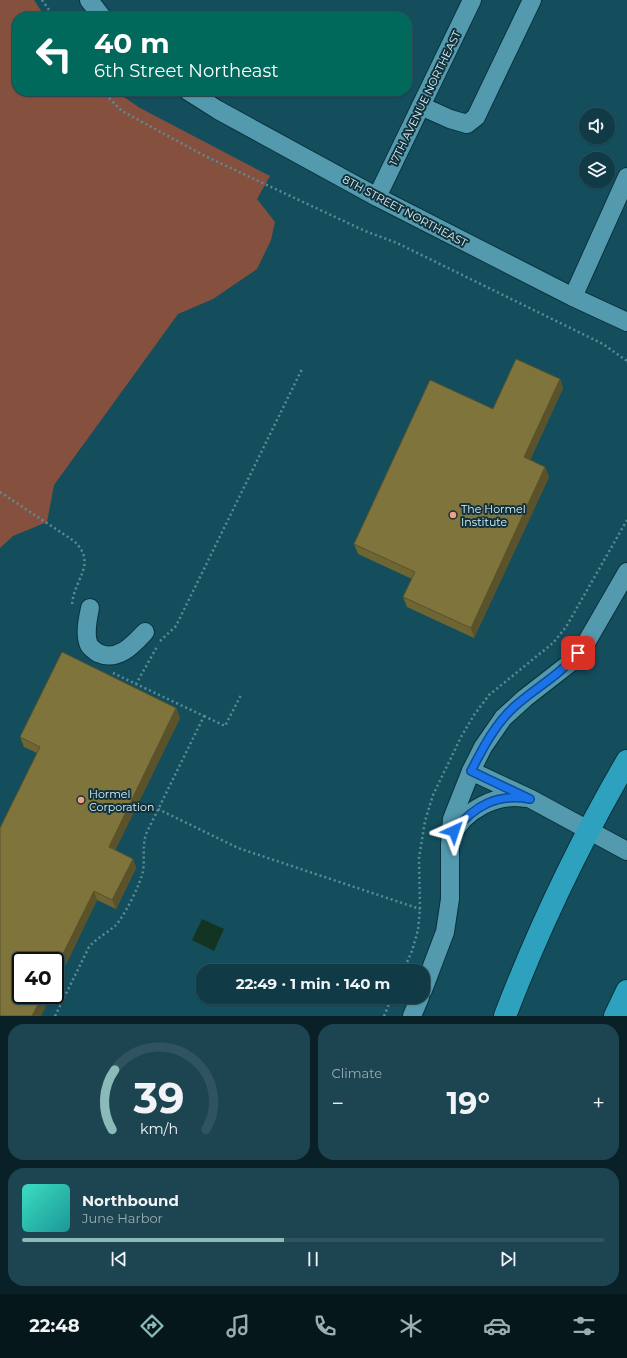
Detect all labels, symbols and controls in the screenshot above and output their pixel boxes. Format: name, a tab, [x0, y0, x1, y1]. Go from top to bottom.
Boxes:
text: 40 m	[94, 26, 170, 60]
icon: left	[28, 28, 80, 80]
street label: 17TH AVENUE NORTHEAST	[386, 28, 464, 168]
text: 6th Street Northeast	[94, 60, 279, 82]
map controls	[579, 108, 615, 188]
button: sound	[579, 108, 615, 144]
button: layers	[579, 152, 615, 188]
street label: 8TH STREET NORTHEAST	[340, 172, 470, 250]
place label: The Hormel Institute	[461, 502, 526, 529]
marker: The Hormel Institute	[448, 510, 458, 520]
pin	[561, 636, 595, 670]
icon: arrive	[567, 642, 589, 664]
place label: Hormel Corporation	[89, 787, 154, 814]
marker: Hormel Corporation	[76, 795, 86, 805]
position arrow	[433, 810, 475, 852]
speed limit sign: 40	[12, 952, 64, 1004]
text: 22:49 · 1 min · 140 m	[236, 974, 390, 993]
text: Climate	[332, 1065, 382, 1081]
text: 39	[132, 1073, 184, 1123]
text: 19°	[447, 1085, 490, 1122]
text: −	[332, 1090, 344, 1117]
text: +	[592, 1090, 605, 1117]
text: km/h	[140, 1120, 178, 1138]
text: Northbound	[82, 1191, 179, 1210]
text: June Harbor	[82, 1210, 163, 1226]
icon: previous	[108, 1248, 130, 1270]
icon: pause	[302, 1248, 324, 1270]
icon: next	[497, 1248, 519, 1270]
icon: directions	[138, 1312, 166, 1340]
icon: music	[224, 1312, 252, 1340]
icon: phone	[311, 1312, 339, 1340]
icon: climate	[397, 1312, 425, 1340]
icon: car	[483, 1312, 511, 1340]
icon: filters	[570, 1312, 598, 1340]
text: 22:48	[29, 1315, 80, 1337]

